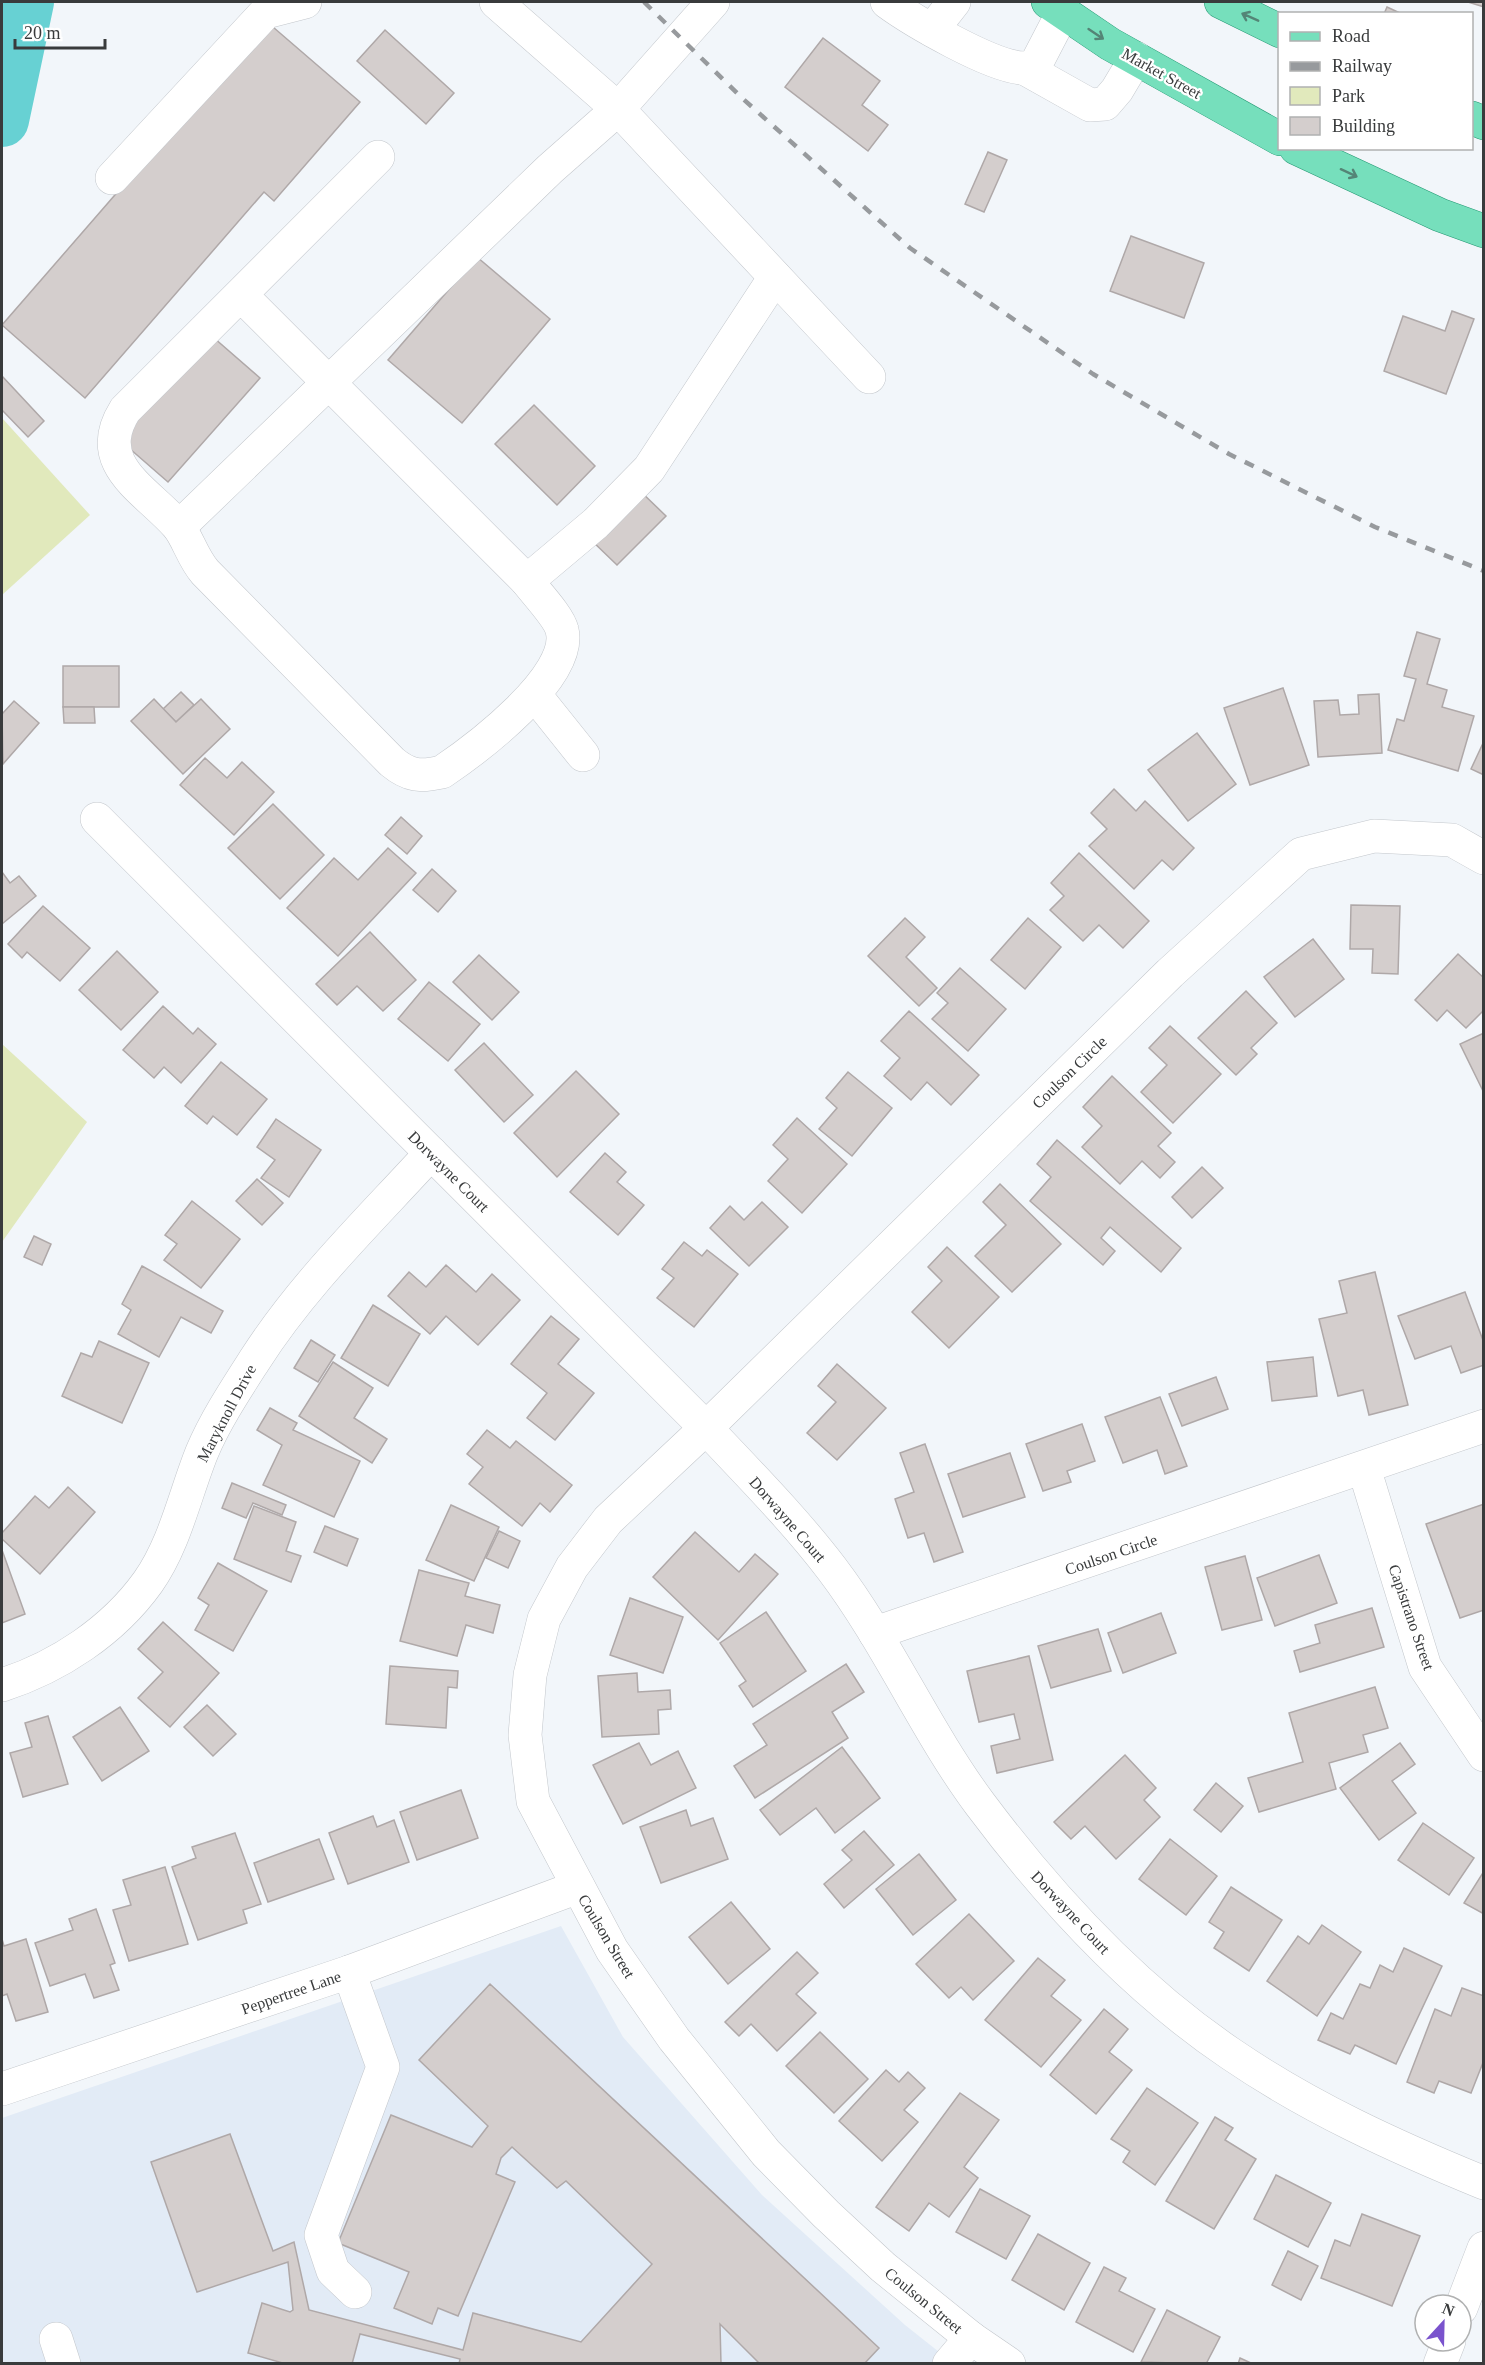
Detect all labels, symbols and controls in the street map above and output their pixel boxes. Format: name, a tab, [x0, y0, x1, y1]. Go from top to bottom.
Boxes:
one-way arrow	[1241, 11, 1259, 23]
scale bar	[15, 12, 105, 50]
legend	[1278, 12, 1473, 150]
text: 20 m	[24, 23, 61, 43]
text: Road	[1332, 26, 1370, 46]
one-way arrow	[1087, 28, 1104, 40]
street label: Market Street	[1119, 45, 1205, 102]
text: Railway	[1332, 56, 1392, 76]
text: Park	[1332, 86, 1365, 106]
text: Building	[1332, 116, 1395, 136]
one-way arrow	[1339, 168, 1357, 179]
street label: Coulson Circle	[1029, 1033, 1110, 1112]
street label: Dorwayne Court	[404, 1127, 493, 1216]
street label: Maryknoll Drive	[194, 1362, 260, 1465]
street label: Dorwayne Court	[745, 1473, 830, 1566]
street label: Coulson Circle	[1063, 1531, 1160, 1578]
street label: Capistrano Street	[1385, 1562, 1438, 1673]
street label: Dorwayne Court	[1027, 1867, 1114, 1958]
street label: Coulson Street	[575, 1891, 639, 1982]
street label: Peppertree Lane	[239, 1967, 344, 2018]
street label: Coulson Street	[882, 2264, 966, 2337]
north arrow	[1413, 2293, 1473, 2353]
text: N	[1440, 2300, 1457, 2320]

